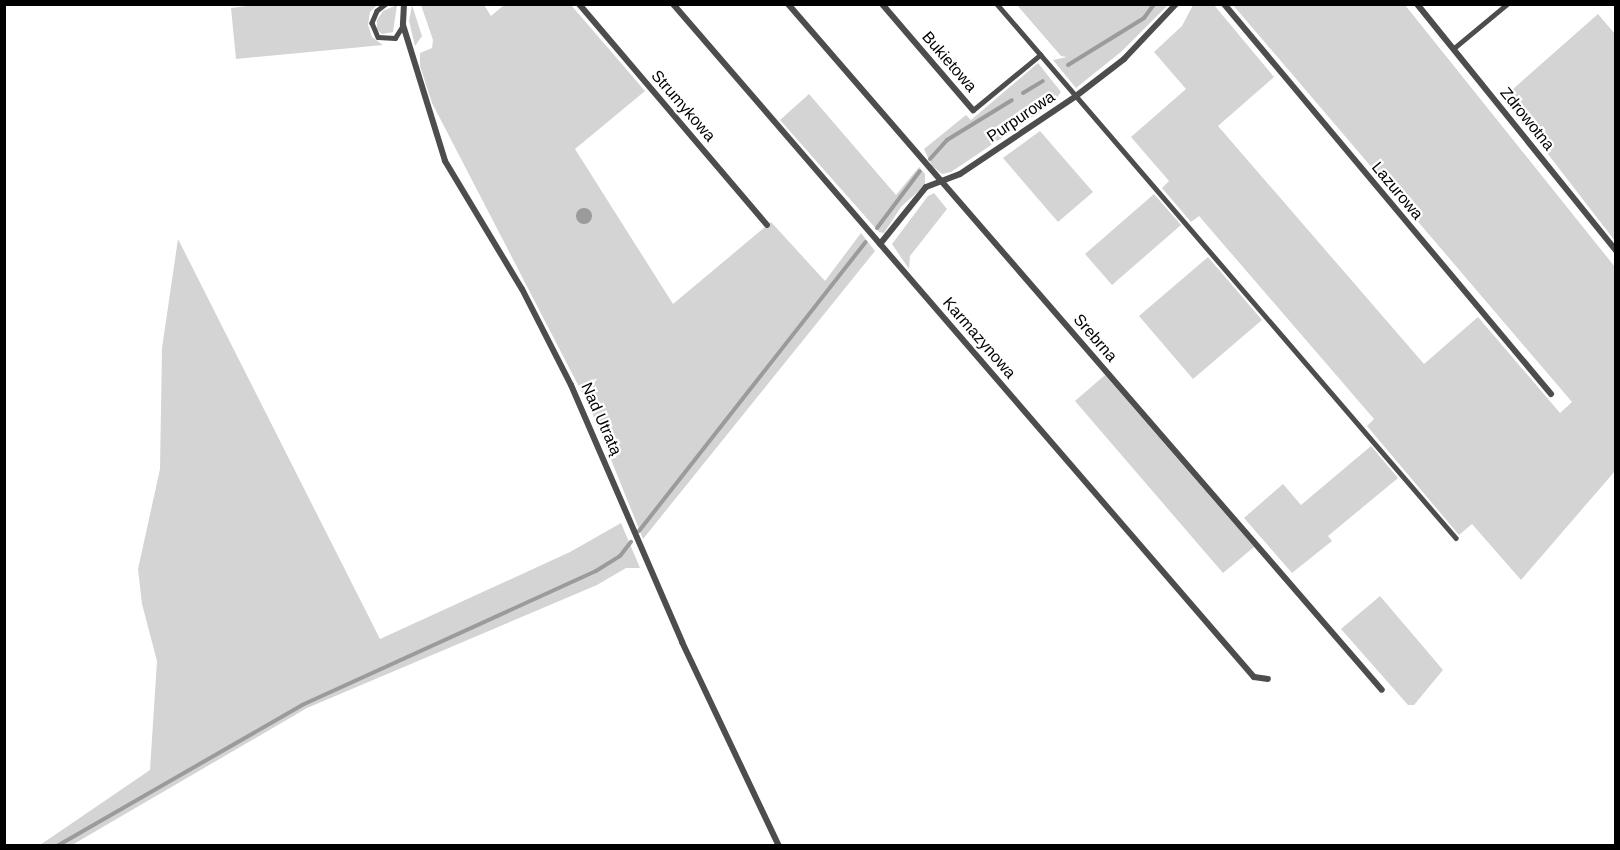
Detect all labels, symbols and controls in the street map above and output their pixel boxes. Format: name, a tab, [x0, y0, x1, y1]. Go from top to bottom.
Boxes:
street label: Bukietowa	[918, 28, 980, 96]
street label: Strumykowa	[647, 66, 719, 146]
street label: Zdrowotna	[1496, 84, 1558, 154]
street label: Purpurowa	[984, 87, 1058, 147]
street label: Lazurowa	[1367, 158, 1427, 224]
street label: Karmazynowa	[939, 293, 1019, 383]
street label: Srebrna	[1069, 310, 1121, 366]
street label: Nad Utratą	[576, 380, 626, 458]

